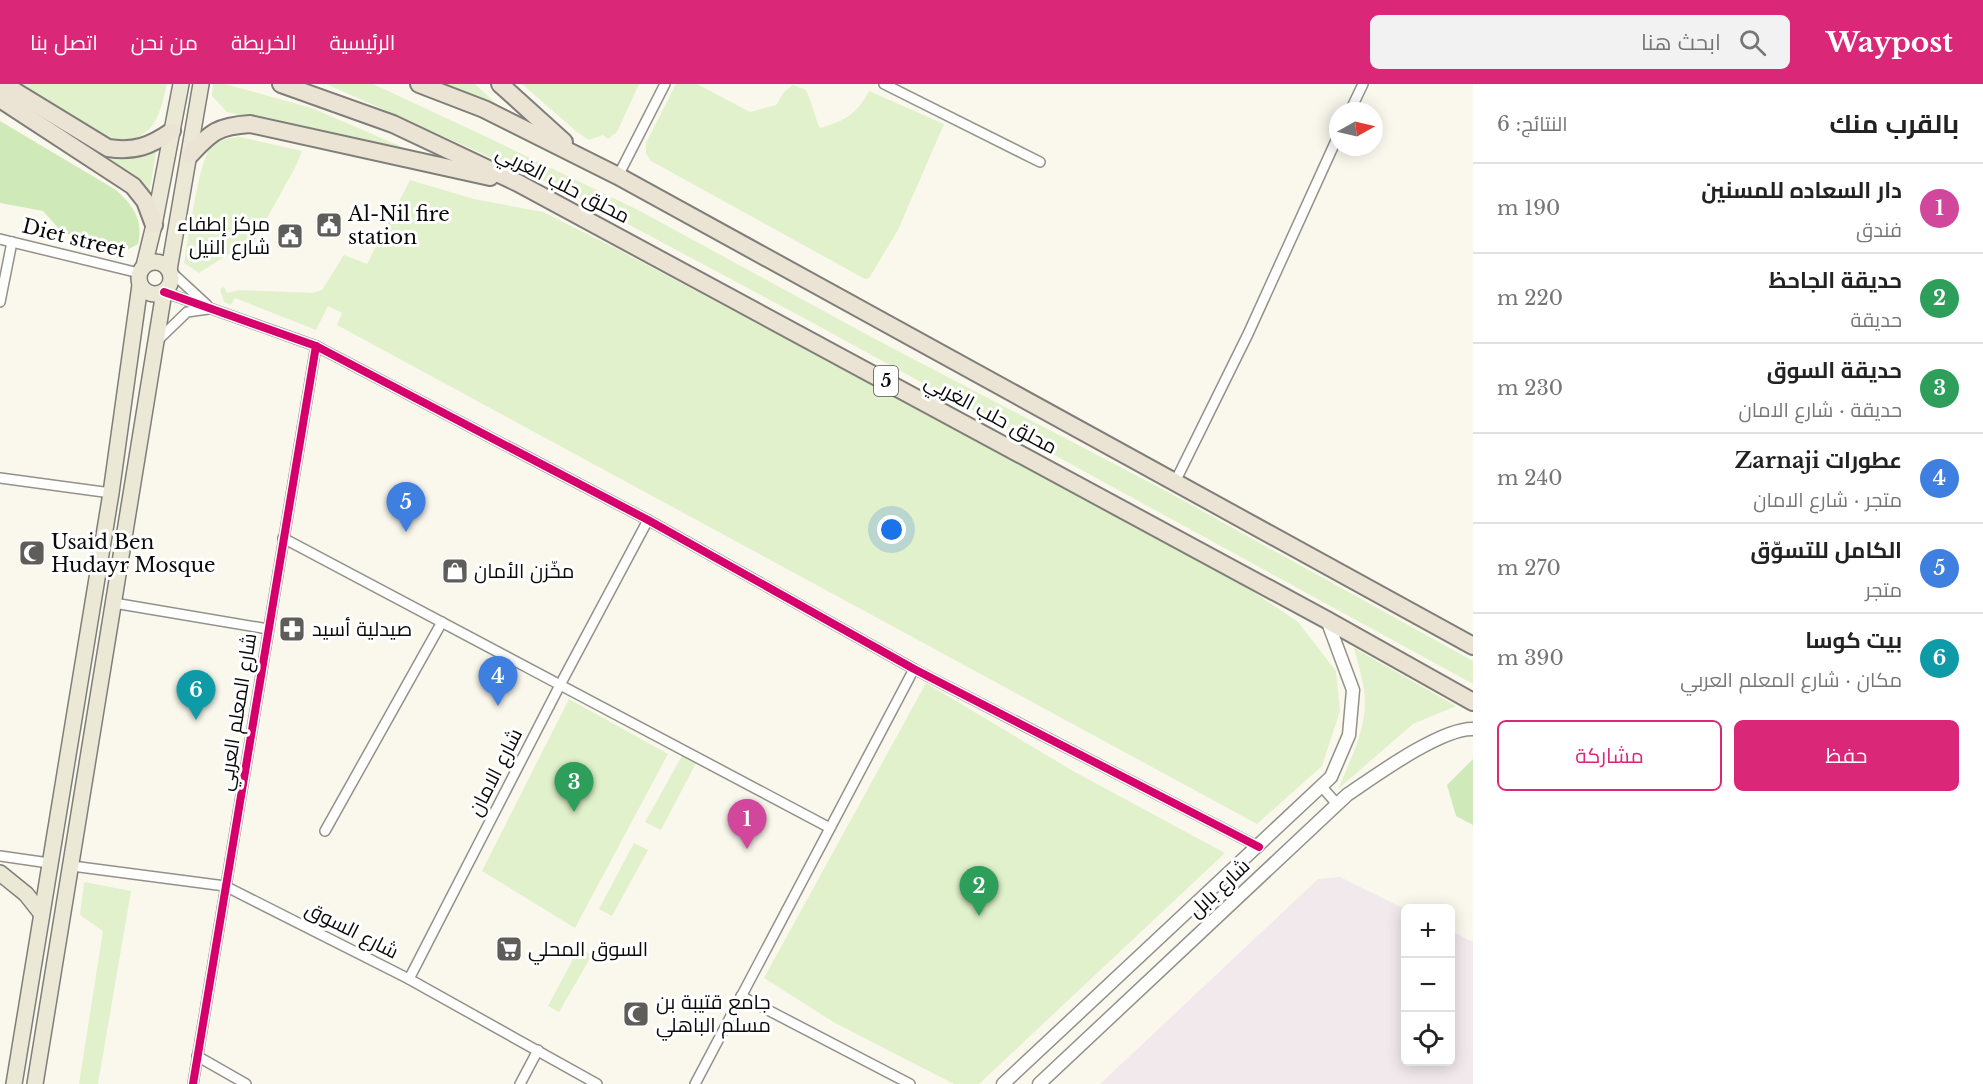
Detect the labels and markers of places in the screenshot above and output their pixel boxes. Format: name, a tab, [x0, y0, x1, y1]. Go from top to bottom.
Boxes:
place label: Al-Nil fire station	[347, 202, 450, 249]
public building icon: Al-Nil fire station	[314, 210, 344, 240]
place label: مركز إطفاء شارع النيل	[177, 212, 270, 261]
public building icon: مركز إطفاء شارع النيل	[275, 221, 305, 251]
pin: 5	[386, 482, 426, 532]
place label: Usaid Ben Hudayr Mosque	[51, 530, 216, 577]
mosque icon: Usaid Ben Hudayr Mosque	[17, 538, 47, 568]
shop icon: مخّزن الأمان	[440, 556, 470, 586]
place label: مخّزن الأمان	[474, 559, 574, 584]
pharmacy icon: صيدلية أسيد	[277, 614, 307, 644]
place label: صيدلية أسيد	[312, 617, 412, 641]
pin: 4	[478, 656, 518, 706]
pin: 6	[176, 670, 216, 720]
pin: 3	[554, 762, 594, 812]
pin: 1	[728, 800, 766, 849]
pin: 2	[960, 866, 998, 916]
supermarket icon: السوق المحلي	[494, 934, 524, 964]
place label: السوق المحلي	[528, 937, 648, 965]
place label: جامع قتيبة بن مسلم الباهلي	[656, 990, 771, 1041]
mosque icon: جامع قتيبة بن مسلم الباهلي	[621, 999, 651, 1029]

